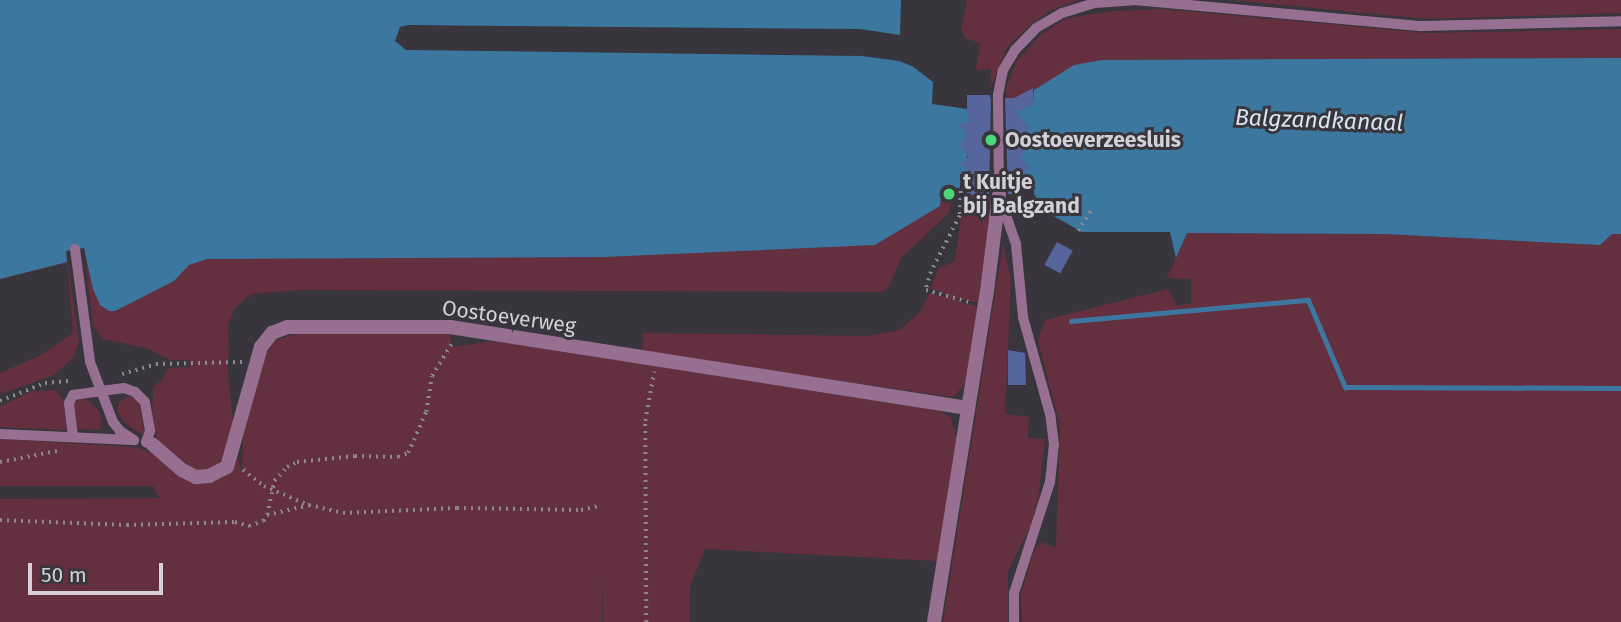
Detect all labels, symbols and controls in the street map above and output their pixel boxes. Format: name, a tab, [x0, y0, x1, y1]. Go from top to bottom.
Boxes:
water label: Balgzandkanaal	[1234, 103, 1404, 137]
place label: Oostoeverzeesluis	[1005, 127, 1181, 153]
marker: Oostoeverzeesluis	[983, 132, 999, 148]
place label: t Kuitje bij Balgzand	[963, 169, 1080, 219]
marker: t Kuitje bij Balgzand	[941, 186, 957, 202]
street label: Oostoeverweg	[441, 295, 577, 339]
scale bar	[32, 548, 166, 592]
text: 50 m	[41, 562, 87, 588]

